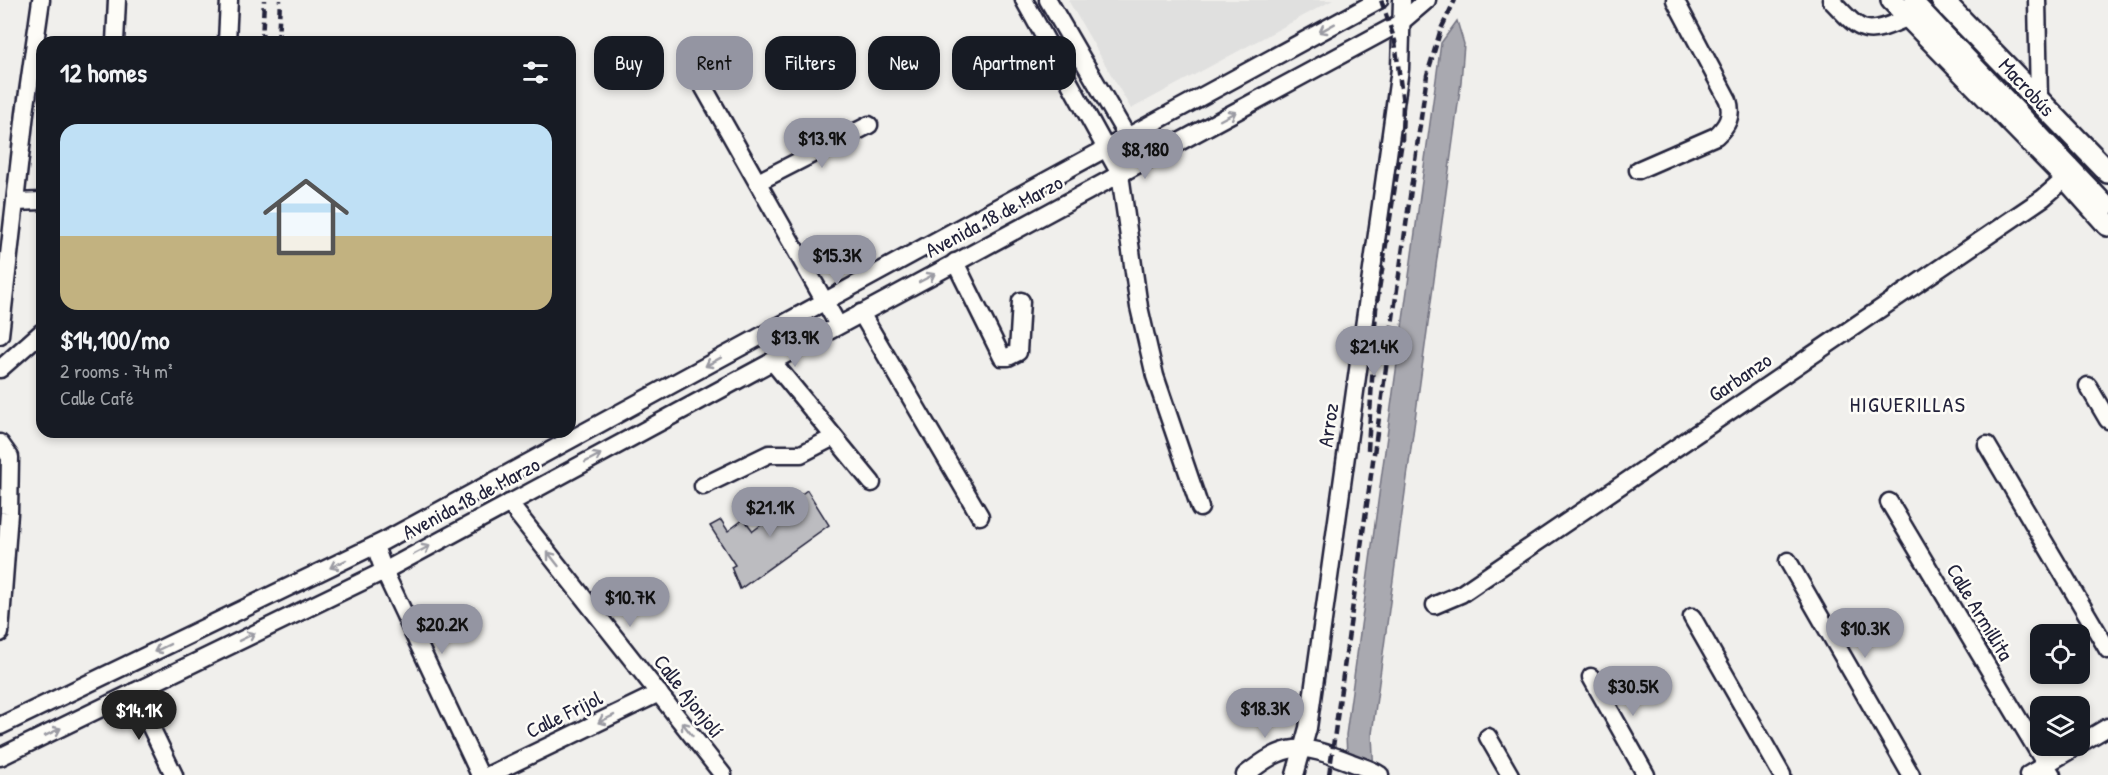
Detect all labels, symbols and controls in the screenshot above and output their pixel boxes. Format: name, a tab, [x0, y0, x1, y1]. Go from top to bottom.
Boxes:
one-way arrow	[1319, 23, 1337, 34]
chip: Buy	[594, 36, 664, 90]
chip: Rent	[676, 36, 753, 90]
chip: Filters	[765, 36, 856, 90]
chip: New	[868, 36, 940, 90]
chip: Apartment	[952, 36, 1076, 90]
street label: Macrobús	[1992, 51, 2062, 123]
text: 12 homes	[60, 55, 147, 90]
icon: filters	[519, 56, 552, 89]
one-way arrow	[1219, 110, 1236, 122]
pin: $13.9K	[773, 118, 871, 169]
text: $13.9K	[798, 124, 846, 151]
pin: $8,180	[1096, 129, 1194, 180]
text: $8,180	[1121, 135, 1169, 162]
icon: home	[252, 163, 360, 271]
street label: Avenida 18 de Marzo	[920, 168, 1068, 264]
pin: $15.3K	[788, 235, 886, 286]
text: $15.3K	[812, 241, 862, 268]
one-way arrow	[918, 272, 935, 284]
pin: $13.9K	[746, 317, 844, 368]
text: $14,100/mo	[60, 322, 170, 357]
text: $13.9K	[771, 323, 819, 350]
pin: $21.4K	[1325, 326, 1423, 377]
text: $21.4K	[1350, 332, 1399, 359]
street label: Garbanzo	[1703, 345, 1777, 409]
one-way arrow	[705, 356, 722, 368]
text: 2 rooms · 74 m²	[60, 357, 172, 384]
text: Calle Café	[60, 384, 134, 411]
district label: HIGUERILLAS	[1850, 389, 1966, 419]
street label: Arroz	[1311, 401, 1345, 449]
street label: Avenida 18 de Marzo	[397, 450, 545, 546]
one-way arrow	[584, 452, 601, 464]
pin: $21.1K	[721, 487, 819, 538]
text: $21.1K	[746, 493, 794, 520]
one-way arrow	[412, 544, 430, 555]
one-way arrow	[547, 551, 560, 567]
one-way arrow	[329, 558, 347, 570]
street label: Calle Armillita	[1940, 558, 2020, 666]
pin: $10.7K	[581, 577, 679, 628]
text: $10.7K	[605, 583, 656, 610]
pin: $20.2K	[393, 604, 491, 655]
pin: $10.3K	[1816, 608, 1914, 659]
text: $20.2K	[416, 610, 468, 637]
text: $10.3K	[1840, 614, 1890, 641]
map controls	[2030, 624, 2090, 756]
button: locate	[2030, 624, 2090, 684]
one-way arrow	[238, 631, 256, 643]
one-way arrow	[154, 642, 172, 654]
street label: Calle Ajonjolí	[647, 648, 731, 744]
pin: $30.5K	[1584, 666, 1682, 717]
text: $30.5K	[1607, 672, 1659, 699]
street label: Calle Frijol	[521, 683, 607, 745]
pin: $18.3K	[1216, 688, 1314, 739]
pin: $14.1K	[90, 690, 188, 741]
text: $18.3K	[1240, 694, 1290, 721]
text: $14.1K	[116, 696, 162, 723]
button: layers	[2030, 696, 2090, 756]
one-way arrow	[597, 713, 615, 725]
one-way arrow	[680, 721, 693, 737]
one-way arrow	[43, 725, 61, 737]

